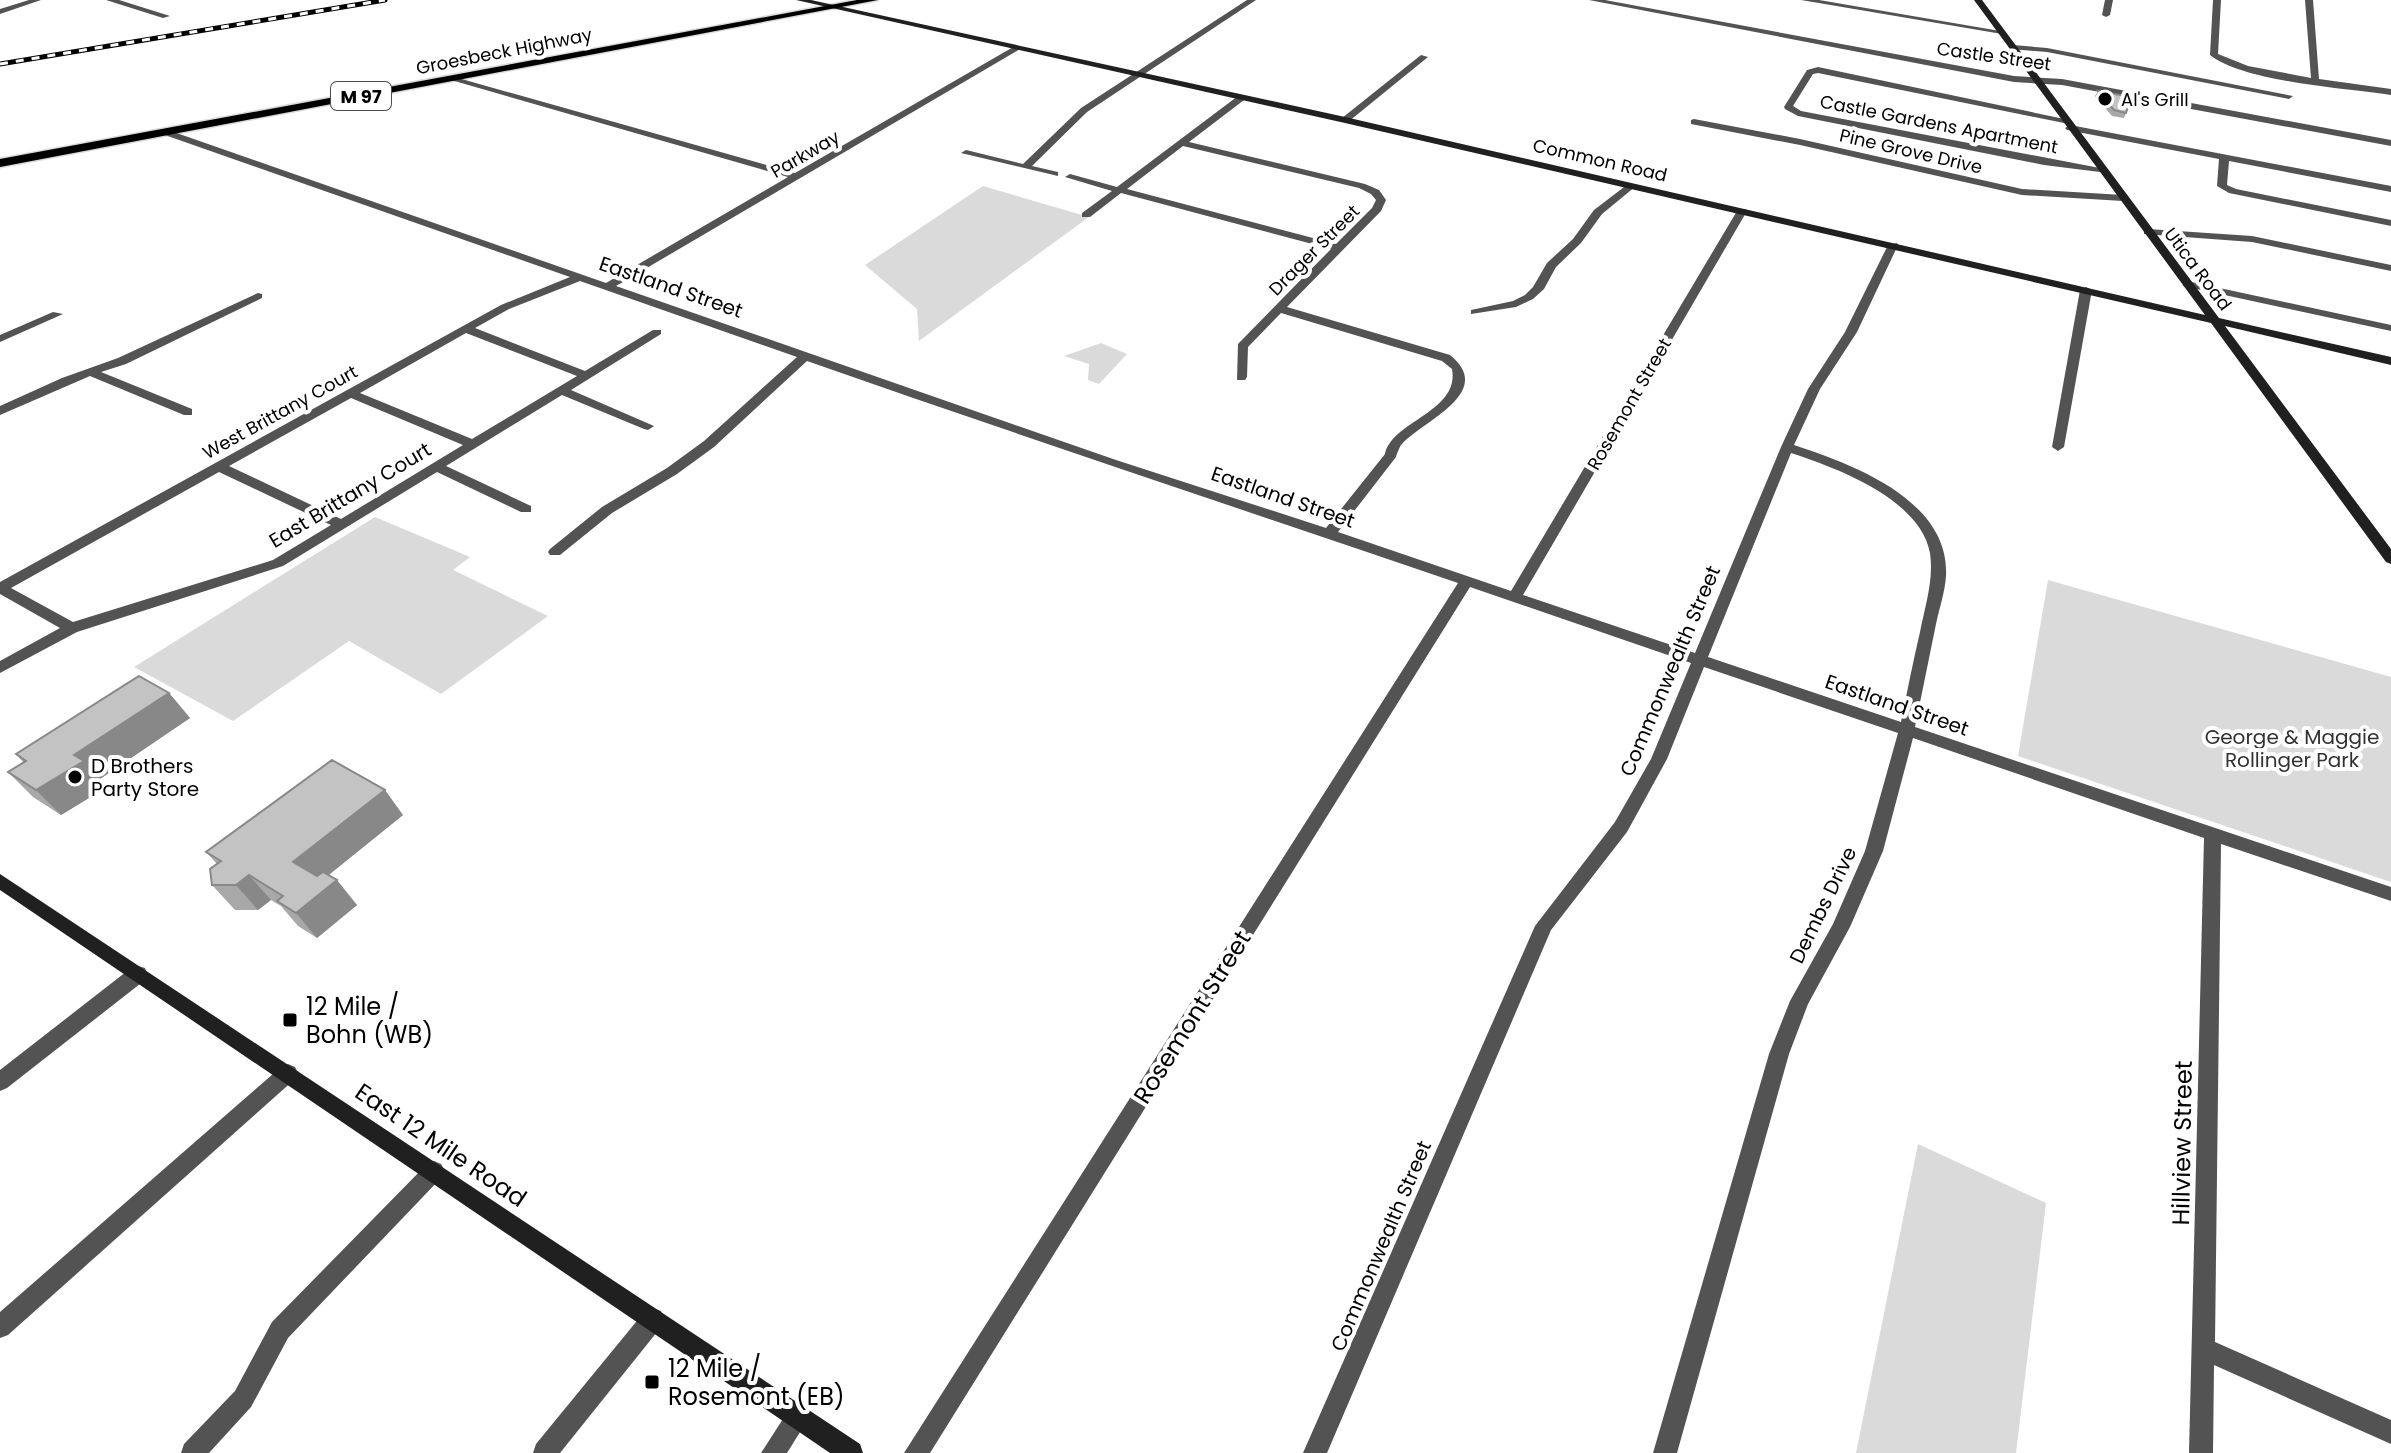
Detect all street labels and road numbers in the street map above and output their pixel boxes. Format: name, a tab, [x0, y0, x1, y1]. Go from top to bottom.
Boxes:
street label: Groesbeck Highway	[414, 22, 594, 80]
street label: Castle Street	[1935, 36, 2053, 76]
road number: M 97	[331, 82, 391, 110]
street label: Castle Gardens Apartment	[1818, 89, 2060, 159]
street label: Pine Grove Drive	[1837, 122, 1985, 180]
street label: Parkway	[766, 124, 844, 184]
street label: Common Road	[1530, 132, 1670, 188]
street label: Drager Street	[1263, 199, 1365, 301]
street label: Utica Road	[2159, 222, 2237, 316]
street label: Eastland Street	[595, 249, 747, 325]
street label: Rosemont Street	[1581, 333, 1677, 475]
street label: West Brittany Court	[198, 359, 362, 465]
street label: East Brittany Court	[264, 435, 436, 555]
street label: Eastland Street	[1207, 459, 1359, 535]
street label: Commonwealth Street	[1613, 561, 1727, 781]
street label: Eastland Street	[1821, 667, 1973, 743]
street label: Dembs Drive	[1783, 842, 1863, 968]
street label: Rosemont Street	[1125, 924, 1259, 1110]
street label: Hillview Street	[2164, 1060, 2200, 1226]
street label: East 12 Mile Road	[349, 1075, 533, 1215]
street label: Commonwealth Street	[1324, 1136, 1438, 1356]

